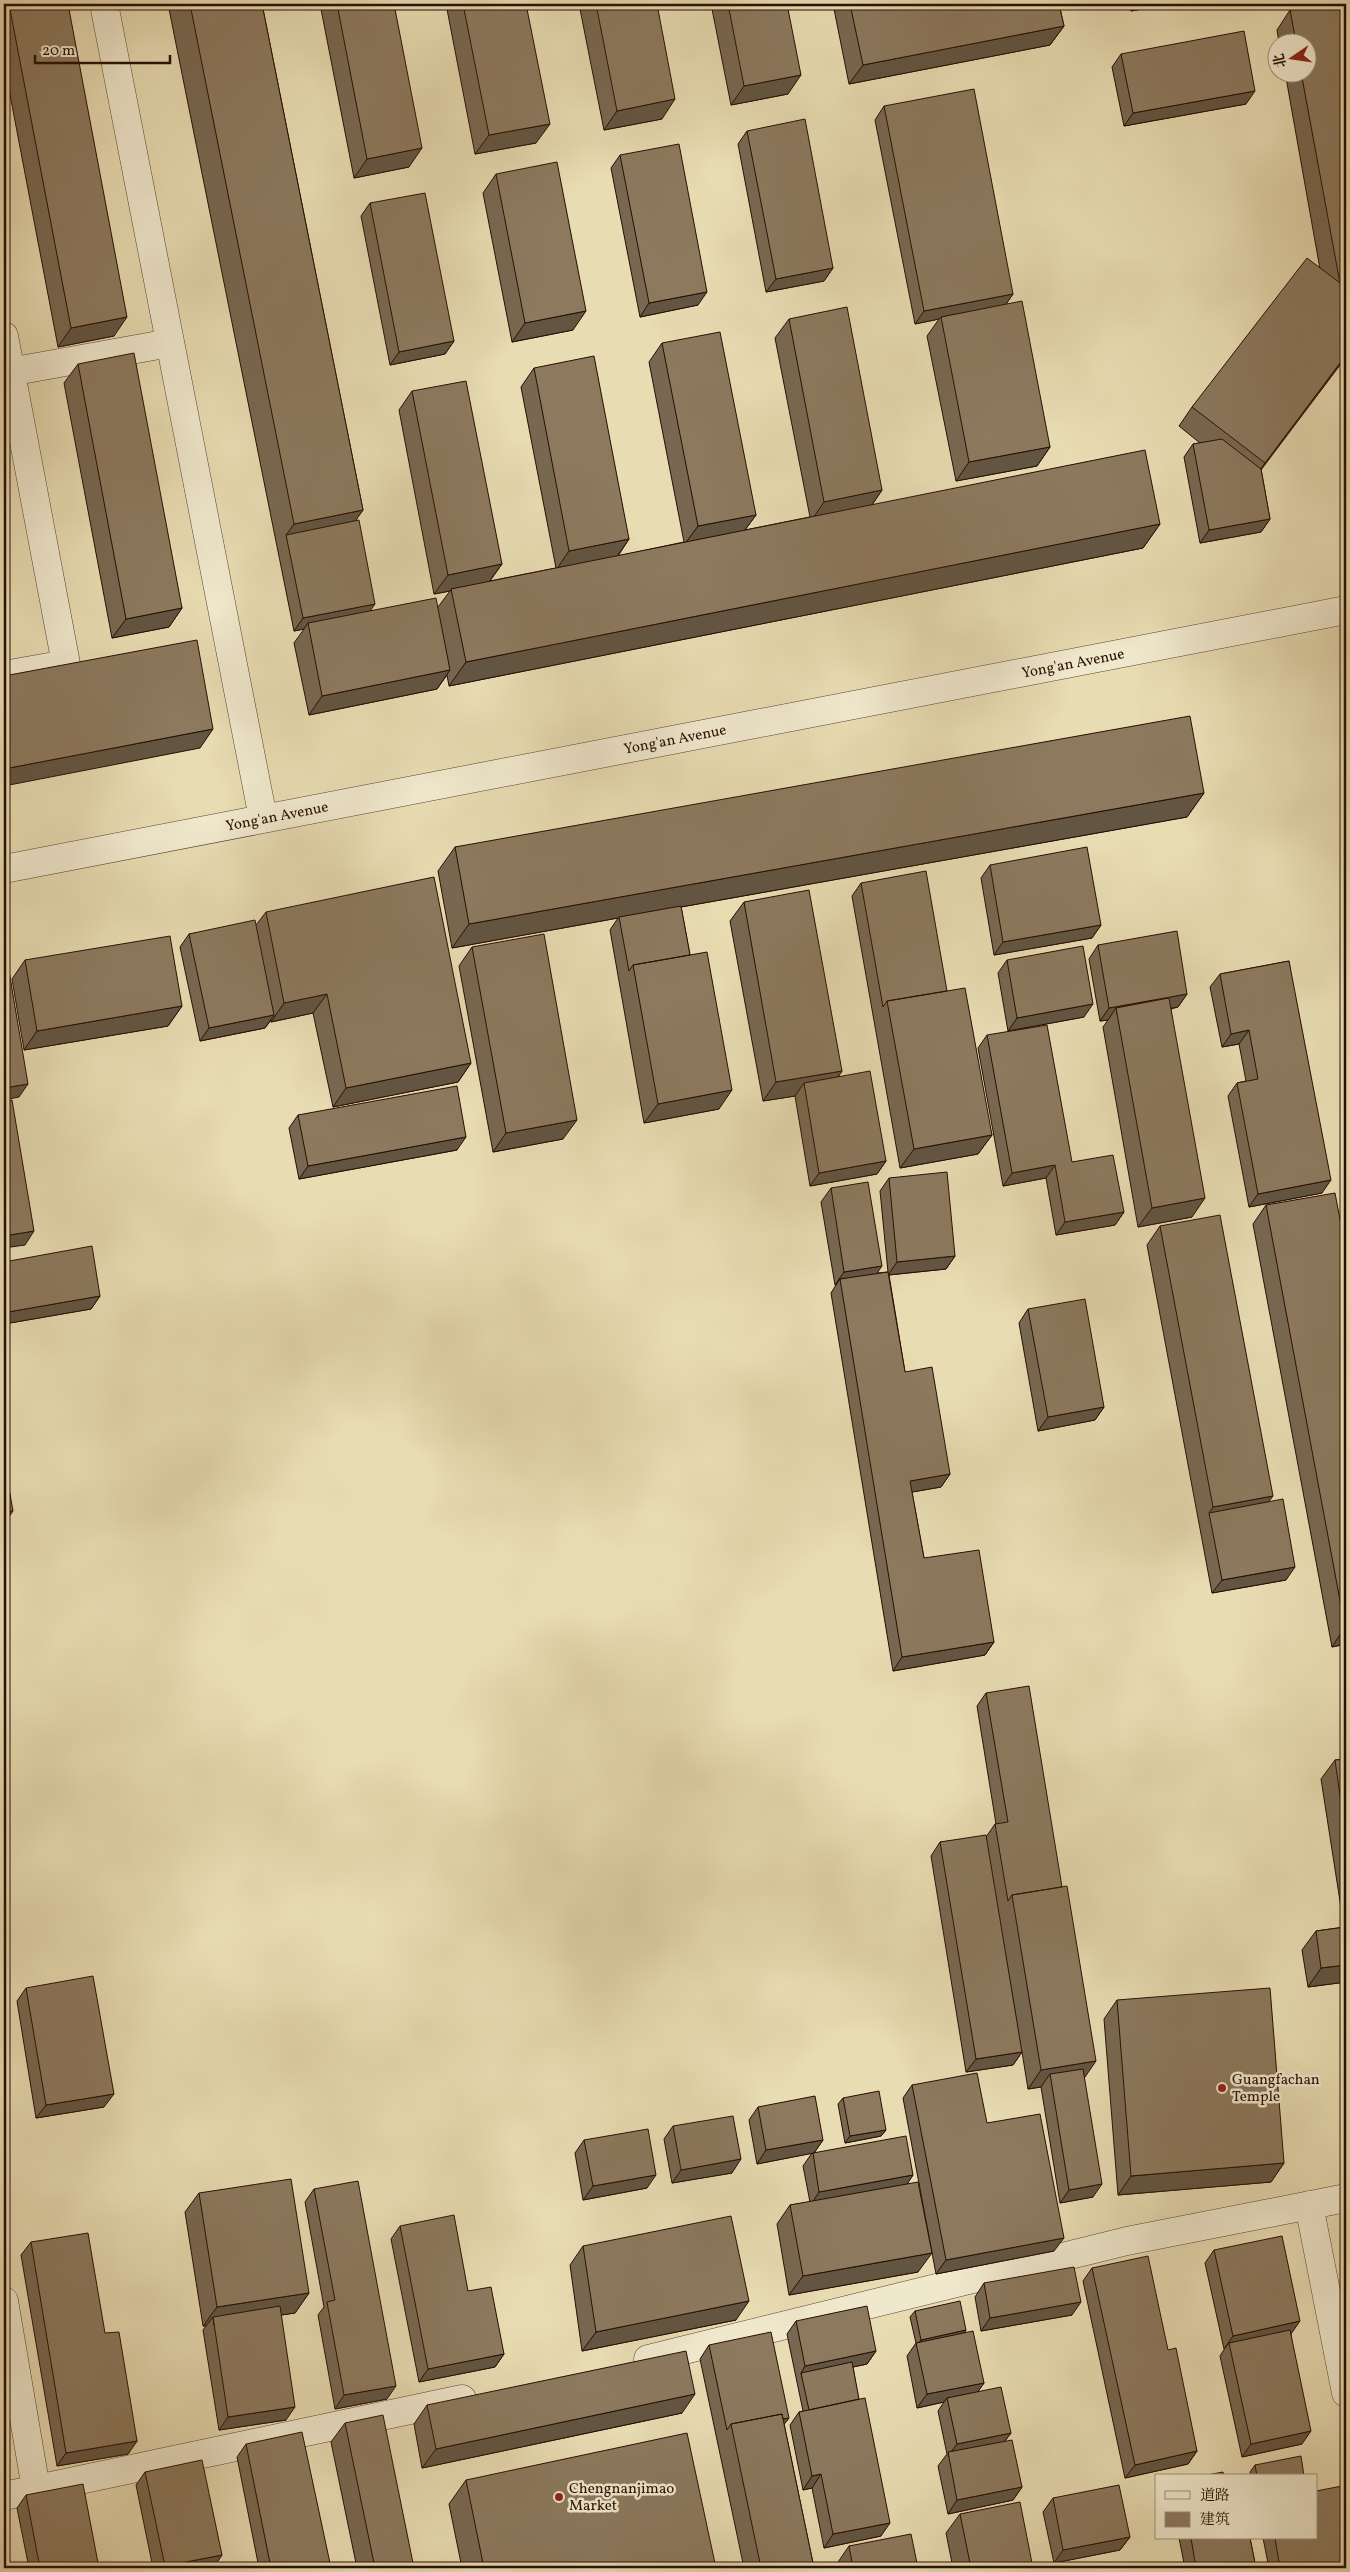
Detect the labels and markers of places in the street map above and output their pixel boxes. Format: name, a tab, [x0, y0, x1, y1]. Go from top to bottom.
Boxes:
place label: Guangfachan Temple	[1232, 2070, 1320, 2108]
marker: Guangfachan Temple	[1216, 2082, 1228, 2094]
place label: Chengnanjimao Market	[569, 2479, 674, 2517]
marker: Chengnanjimao Market	[553, 2491, 565, 2503]

